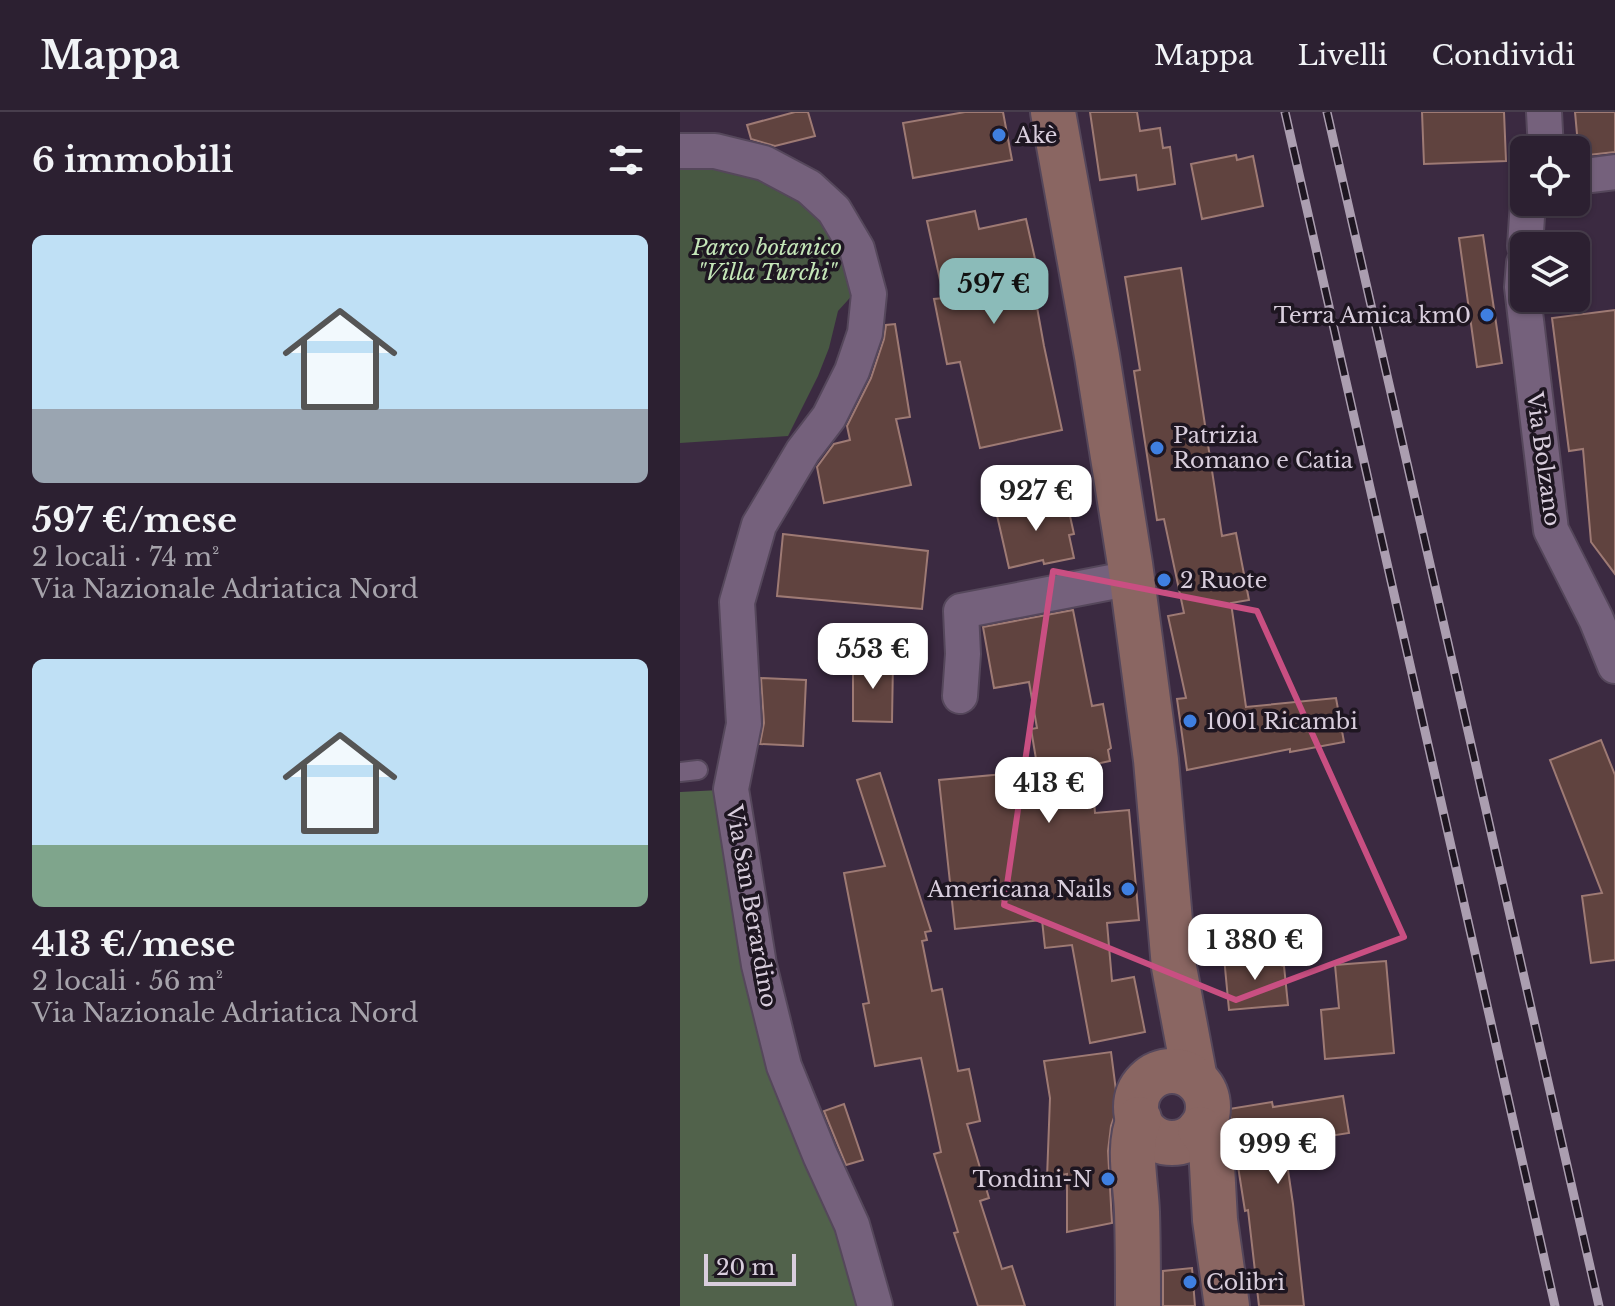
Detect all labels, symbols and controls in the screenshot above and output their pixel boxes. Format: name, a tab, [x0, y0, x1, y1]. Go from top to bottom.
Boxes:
text: Mappa	[40, 32, 180, 79]
text: Mappa	[1154, 38, 1254, 73]
text: Livelli	[1298, 38, 1388, 73]
text: Condividi	[1432, 38, 1575, 73]
place label: Akè	[1014, 122, 1057, 149]
marker: Akè	[990, 126, 1008, 144]
map controls	[1510, 136, 1590, 312]
button: locate	[1510, 136, 1590, 216]
icon: filters	[604, 138, 648, 182]
text: 6 immobili	[32, 139, 233, 181]
button: layers	[1510, 232, 1590, 312]
park label: Parco botanico "Villa Turchi"	[691, 234, 842, 286]
pin: 597 €	[938, 258, 1050, 326]
text: 597 €	[957, 268, 1031, 300]
icon: home	[268, 287, 412, 431]
place label: Terra Amica km0	[1274, 302, 1471, 329]
marker: Terra Amica km0	[1478, 306, 1496, 324]
street label: Via Bolzano	[1521, 389, 1566, 528]
place label: Patrizia Romano e Catia	[1173, 422, 1354, 474]
marker: Patrizia Romano e Catia	[1148, 439, 1166, 457]
pin: 927 €	[980, 465, 1092, 533]
text: 927 €	[999, 475, 1073, 507]
text: 597 €/mese	[32, 499, 237, 541]
text: 2 locali · 74 m²	[32, 541, 219, 573]
place label: 2 Ruote	[1180, 567, 1267, 594]
marker: 2 Ruote	[1155, 571, 1173, 589]
text: Via Nazionale Adriatica Nord	[32, 573, 418, 605]
pin: 553 €	[817, 623, 929, 691]
text: 553 €	[836, 633, 910, 665]
place label: 1001 Ricambi	[1206, 708, 1358, 735]
icon: home	[268, 711, 412, 855]
marker: 1001 Ricambi	[1181, 712, 1199, 730]
pin: 413 €	[993, 757, 1105, 825]
text: 413 €	[1013, 767, 1085, 799]
street label: Via San Berardino	[720, 802, 783, 1009]
place label: Americana Nails	[927, 876, 1112, 903]
marker: Americana Nails	[1119, 880, 1137, 898]
pin: 1 380 €	[1181, 914, 1329, 982]
text: 413 €/mese	[32, 923, 235, 965]
text: 1 380 €	[1206, 924, 1304, 956]
text: 2 locali · 56 m²	[32, 965, 223, 997]
text: Via Nazionale Adriatica Nord	[32, 997, 418, 1029]
pin: 999 €	[1222, 1118, 1334, 1186]
text: 999 €	[1238, 1128, 1318, 1160]
place label: Tondini-N	[972, 1166, 1092, 1193]
marker: Tondini-N	[1099, 1170, 1117, 1188]
scale bar	[704, 1250, 796, 1286]
text: 20 m	[716, 1254, 775, 1281]
place label: Colibrì	[1206, 1269, 1286, 1296]
marker: Colibrì	[1181, 1273, 1199, 1291]

